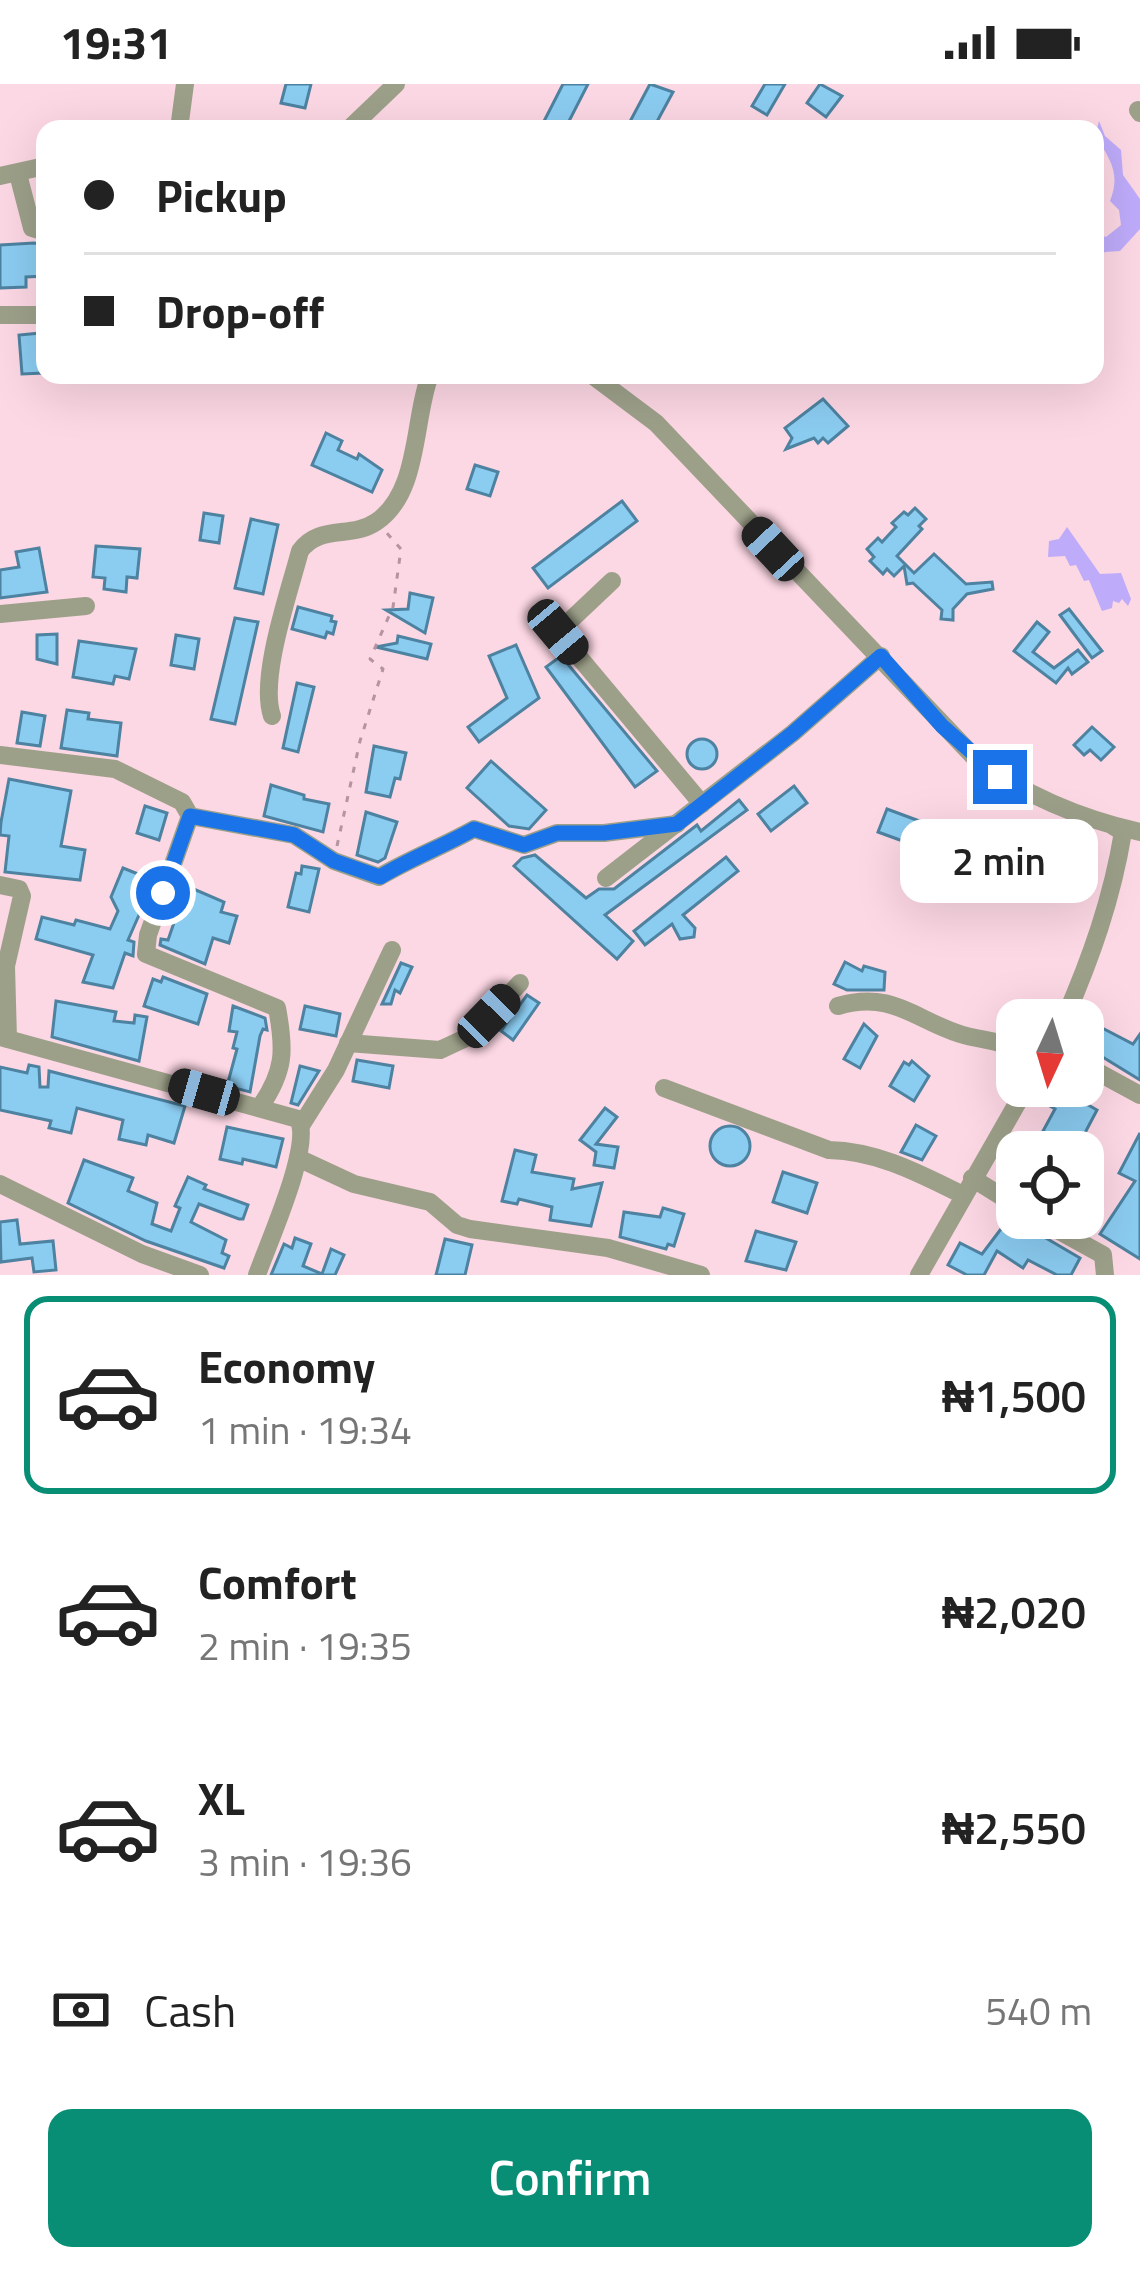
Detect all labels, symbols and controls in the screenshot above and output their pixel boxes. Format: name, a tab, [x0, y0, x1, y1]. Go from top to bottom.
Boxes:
text: 19:31	[60, 8, 172, 76]
text: Pickup	[156, 161, 287, 229]
text: Drop-off	[156, 277, 324, 345]
car	[735, 510, 811, 588]
car	[521, 593, 595, 671]
route end	[973, 750, 1027, 804]
callout: 2 min	[901, 819, 1099, 903]
text: 2 min	[952, 831, 1046, 890]
route start	[136, 866, 190, 920]
car	[451, 978, 527, 1054]
north arrow	[996, 999, 1104, 1107]
map controls	[996, 999, 1104, 1239]
car	[164, 1065, 244, 1119]
button: locate	[996, 1131, 1104, 1239]
text: Economy	[198, 1332, 375, 1400]
icon: car	[54, 1341, 162, 1449]
text: ₦1,500	[942, 1361, 1086, 1429]
text: 1 min · 19:34	[198, 1400, 412, 1459]
text: Comfort	[198, 1548, 357, 1616]
icon: car	[54, 1557, 162, 1665]
text: ₦2,020	[942, 1577, 1086, 1645]
text: 2 min · 19:35	[198, 1616, 412, 1675]
text: XL	[198, 1764, 245, 1832]
icon: car	[54, 1773, 162, 1881]
text: ₦2,550	[942, 1793, 1086, 1861]
text: 3 min · 19:36	[198, 1832, 412, 1891]
text: Cash	[144, 1976, 236, 2044]
icon: cash	[48, 1977, 114, 2043]
text: 540 m	[985, 1981, 1092, 2040]
button: Confirm	[48, 2109, 1092, 2247]

